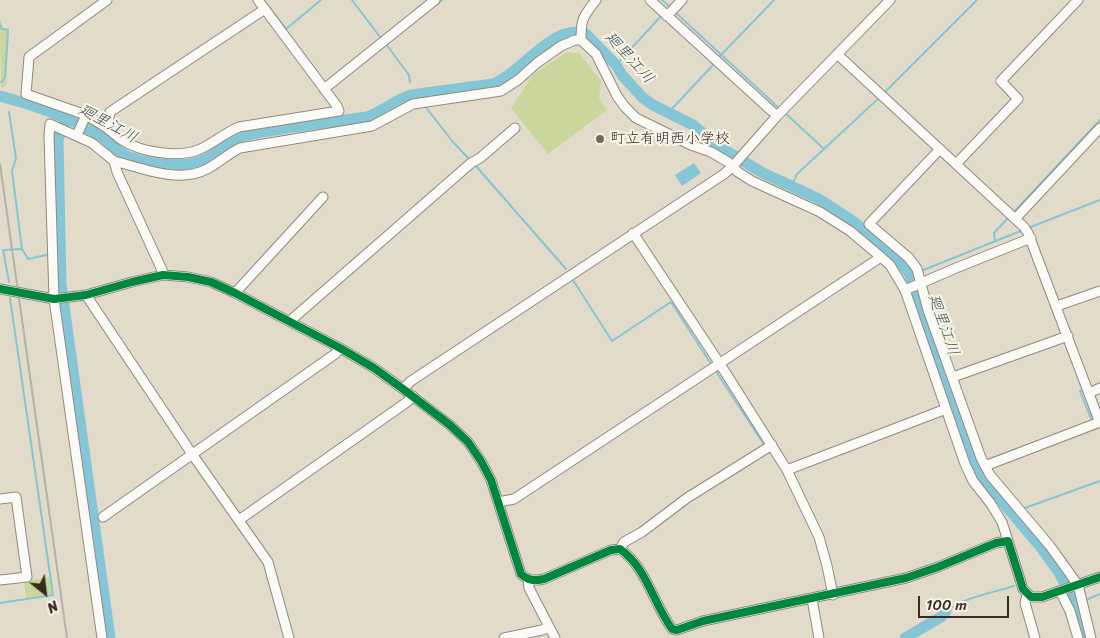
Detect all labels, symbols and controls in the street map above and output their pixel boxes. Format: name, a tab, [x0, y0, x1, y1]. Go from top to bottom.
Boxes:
water label: 廻里江川	[600, 28, 658, 88]
water label: 廻里江川	[75, 100, 141, 148]
place label: 町立有明西小学校	[610, 130, 730, 148]
marker: 町立有明西小学校	[594, 133, 606, 145]
water label: 廻里江川	[924, 292, 962, 358]
north arrow	[20, 568, 70, 618]
scale bar	[920, 586, 1011, 618]
text: 100 m	[926, 592, 967, 618]
text: N	[42, 593, 63, 620]

